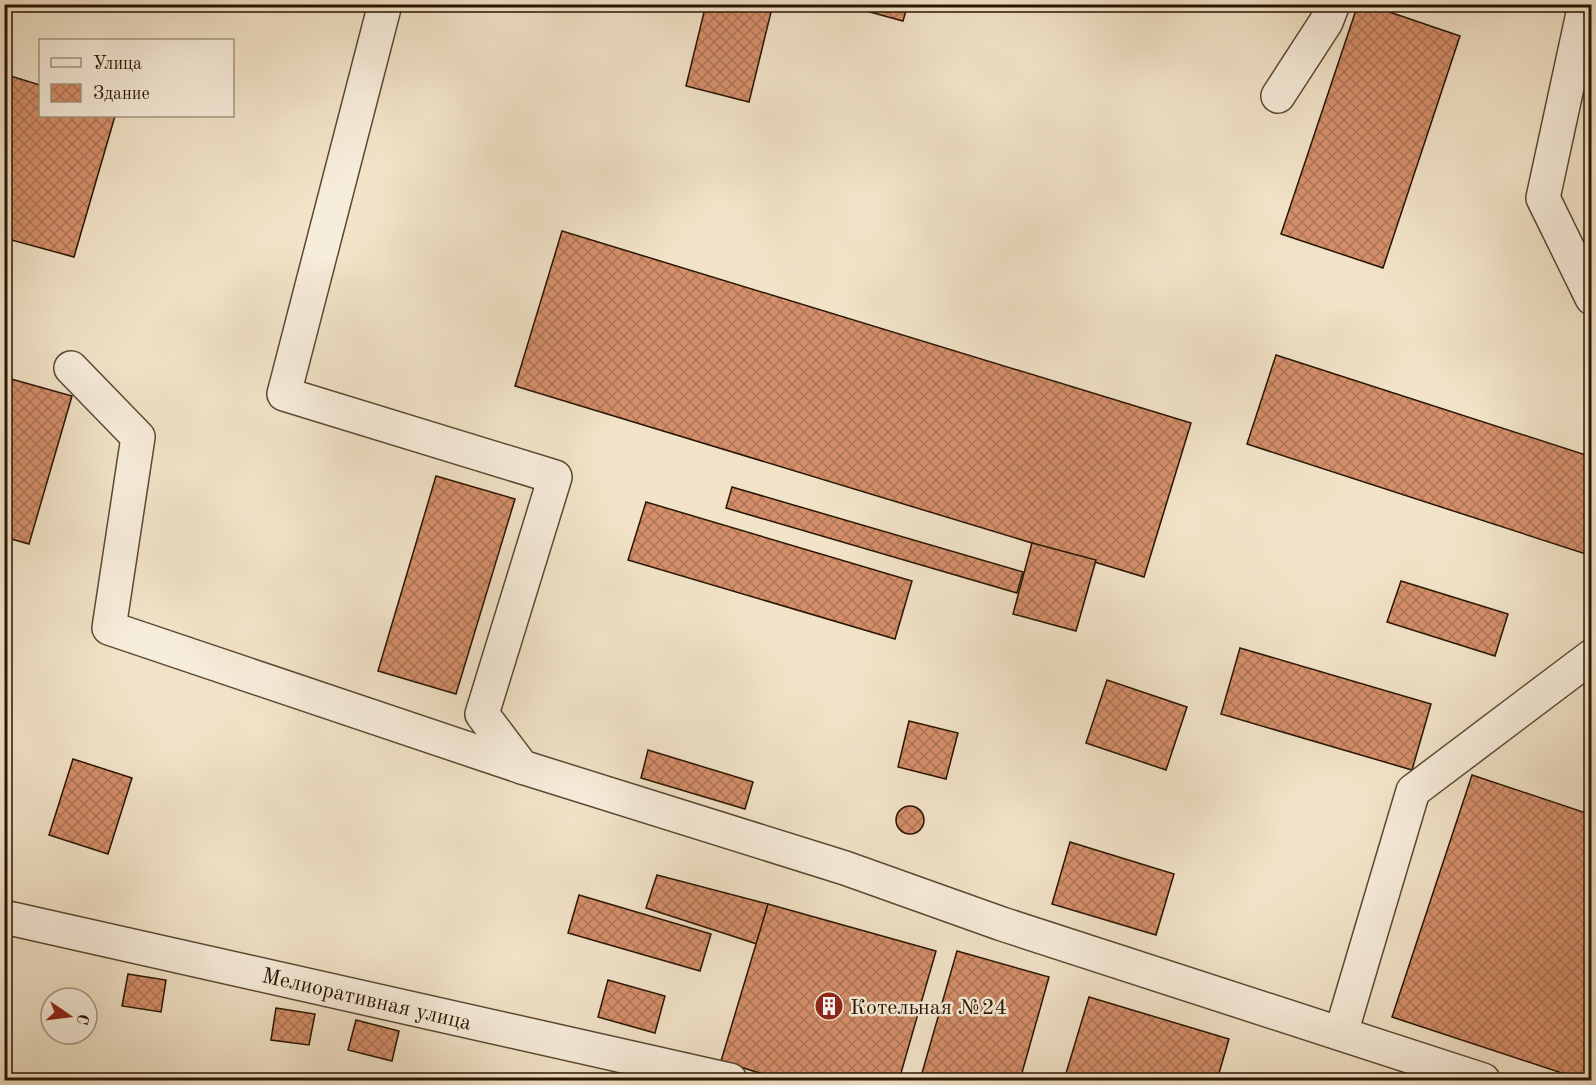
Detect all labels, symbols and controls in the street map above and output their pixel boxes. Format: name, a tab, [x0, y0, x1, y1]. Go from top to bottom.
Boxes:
legend	[39, 39, 234, 117]
text: Улица	[93, 55, 142, 73]
text: Здание	[93, 85, 150, 103]
street label: Мелиоративная улица	[260, 965, 474, 1035]
north arrow	[39, 986, 99, 1046]
building icon: Котельная №24	[813, 990, 845, 1022]
place label: Котельная №24	[850, 997, 1007, 1019]
text: С	[73, 1012, 91, 1026]

